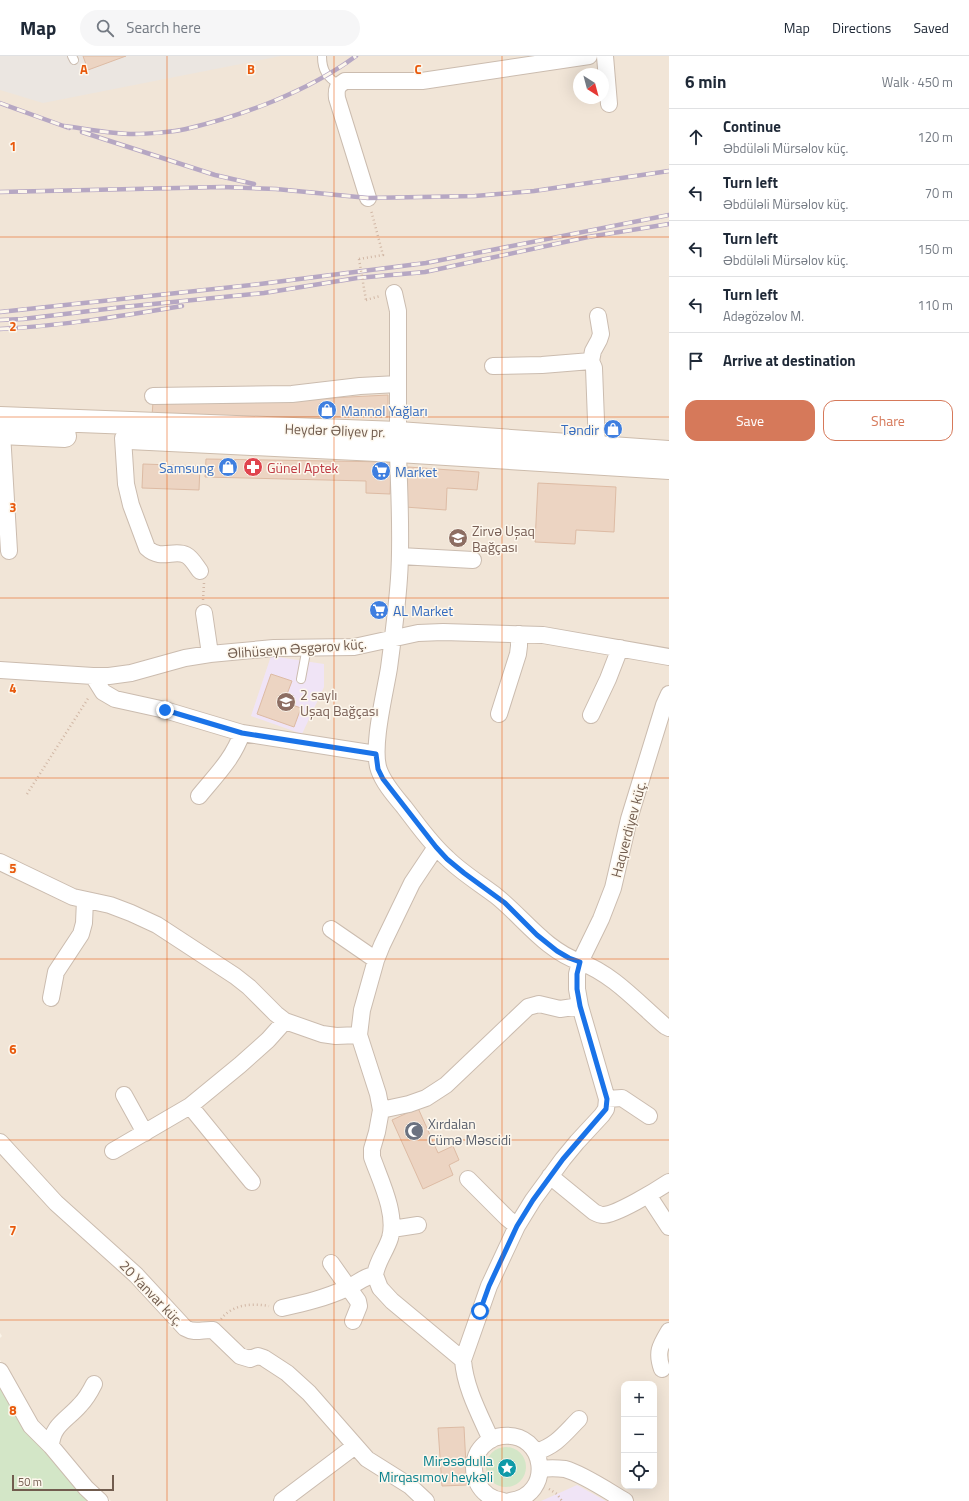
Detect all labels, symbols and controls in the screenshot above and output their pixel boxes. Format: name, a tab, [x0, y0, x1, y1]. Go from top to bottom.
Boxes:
search box	[80, 10, 360, 46]
text: Map	[20, 13, 56, 42]
text: Search here	[126, 16, 201, 39]
icon: search	[94, 17, 116, 39]
text: Map	[784, 17, 810, 38]
text: Directions	[832, 17, 891, 38]
text: Saved	[913, 17, 949, 38]
text: A	[80, 59, 88, 79]
text: B	[247, 59, 255, 79]
text: C	[414, 59, 422, 79]
north arrow	[573, 68, 609, 104]
text: 6 min	[685, 69, 726, 95]
text: Walk · 450 m	[882, 72, 953, 92]
text: Continue	[723, 115, 781, 138]
icon: ahead	[685, 126, 707, 148]
text: 120 m	[917, 127, 953, 147]
text: 1	[9, 136, 17, 156]
text: Əbdüləli Mürsəlov küç.	[723, 138, 848, 158]
text: Turn left	[723, 171, 778, 194]
icon: left	[685, 182, 707, 204]
text: 70 m	[925, 183, 953, 203]
text: Əbdüləli Mürsəlov küç.	[723, 194, 848, 214]
text: Turn left	[723, 227, 778, 250]
icon: left	[685, 238, 707, 260]
text: 150 m	[917, 239, 953, 259]
text: Əbdüləli Mürsəlov küç.	[723, 250, 848, 270]
text: Turn left	[723, 283, 778, 306]
icon: left	[685, 294, 707, 316]
text: 110 m	[917, 295, 953, 315]
text: Adəgözəlov M.	[723, 306, 804, 326]
text: 2	[9, 316, 17, 336]
text: Arrive at destination	[723, 349, 856, 372]
icon: arrive	[685, 350, 707, 372]
shop icon: Mannol Yağları	[316, 399, 338, 421]
place label: Mannol Yağları	[341, 400, 428, 421]
button: Save	[685, 400, 815, 441]
button: Share	[823, 400, 953, 441]
street label: Heydər Əliyev pr.	[284, 418, 386, 442]
shop icon: Təndir	[602, 418, 624, 440]
place label: Təndir	[561, 419, 599, 440]
shop icon: Samsung	[217, 456, 239, 478]
pharmacy icon: Günel Aptek	[242, 456, 264, 478]
place label: Samsung	[159, 457, 214, 478]
place label: Günel Aptek	[267, 457, 339, 478]
supermarket icon: Market	[370, 460, 392, 482]
place label: Market	[395, 461, 437, 482]
text: 3	[9, 497, 17, 517]
place label: Zirvə Uşaq Bağçası	[472, 520, 535, 557]
school or university icon: Zirvə Uşaq Bağçası	[447, 527, 469, 549]
supermarket icon: AL Market	[368, 599, 390, 621]
place label: AL Market	[393, 600, 453, 621]
street label: Əlihüseyn Əsgərov küç.	[227, 633, 367, 663]
text: 4	[9, 678, 17, 698]
place label: 2 saylı Uşaq Bağçası	[300, 684, 378, 721]
school or university icon: 2 saylı Uşaq Bağçası	[275, 691, 297, 713]
route end	[156, 701, 174, 719]
street label: Haqverdiyev küç.	[605, 778, 651, 880]
text: 5	[9, 858, 17, 878]
text: 6	[9, 1039, 17, 1059]
place label: Xırdalan Cümə Məscidi	[428, 1113, 511, 1150]
mosque icon: Xırdalan Cümə Məscidi	[403, 1120, 425, 1142]
text: 7	[9, 1220, 17, 1240]
street label: 20 Yanvar küç.	[115, 1255, 189, 1331]
route start	[471, 1302, 489, 1320]
map controls	[621, 1381, 657, 1489]
button: +	[621, 1381, 657, 1417]
text: 8	[9, 1400, 17, 1420]
button: −	[621, 1417, 657, 1453]
place label: Mirəsədulla Mirqasımov heykəli	[379, 1450, 493, 1487]
button: locate	[621, 1453, 657, 1489]
place icon: Mirəsədulla Mirqasımov heykəli	[496, 1457, 518, 1479]
scale bar	[12, 1473, 114, 1492]
text: 50 m	[18, 1474, 42, 1490]

